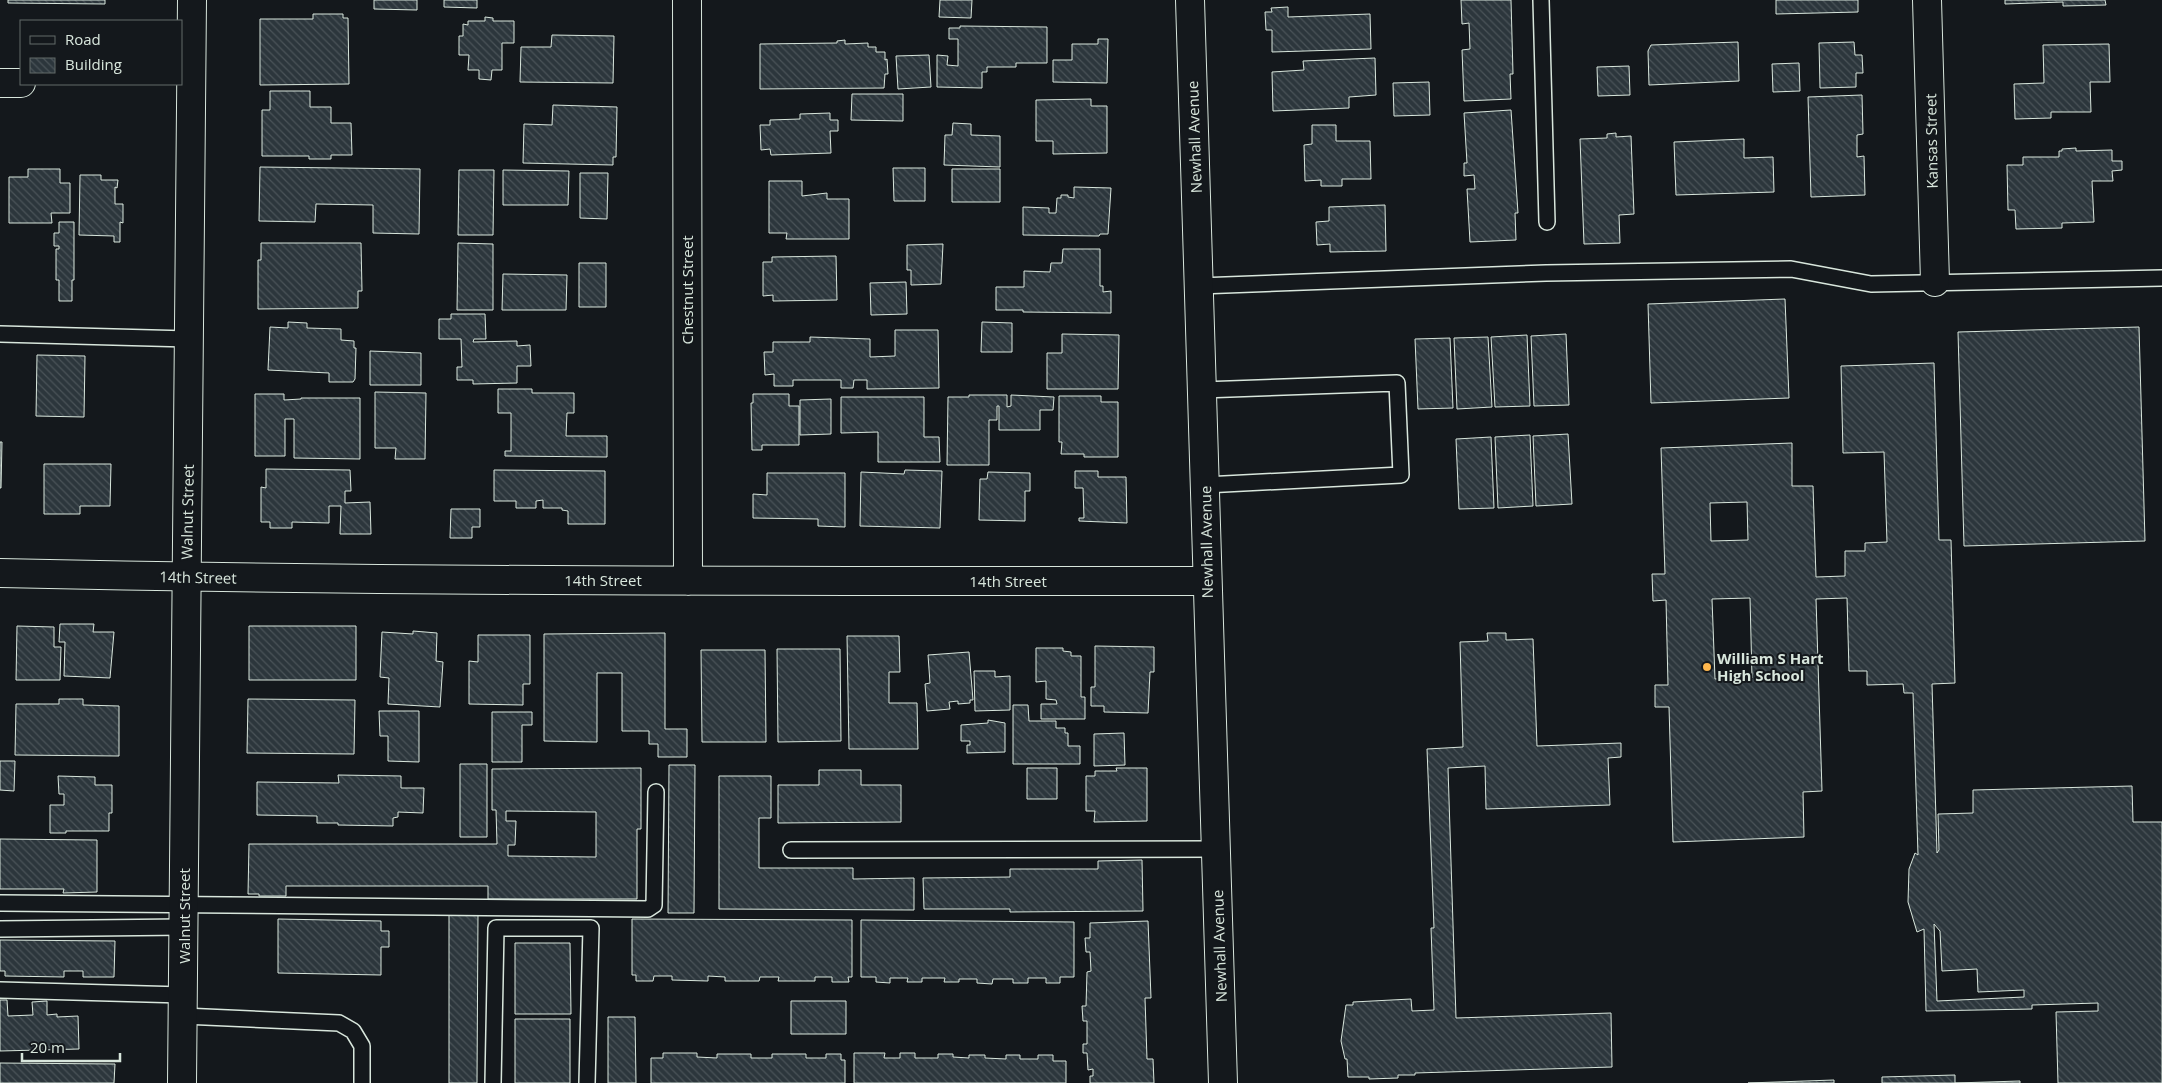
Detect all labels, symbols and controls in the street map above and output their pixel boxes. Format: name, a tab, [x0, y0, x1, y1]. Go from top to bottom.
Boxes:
legend	[20, 20, 182, 85]
text: Road	[65, 29, 101, 49]
text: Building	[65, 54, 122, 74]
street label: Newhall Avenue	[1182, 80, 1206, 194]
street label: Kansas Street	[1920, 93, 1942, 189]
street label: Chestnut Street	[677, 235, 697, 345]
street label: Walnut Street	[176, 464, 198, 560]
street label: Newhall Avenue	[1195, 486, 1217, 598]
street label: 14th Street	[159, 566, 237, 588]
street label: 14th Street	[564, 570, 642, 590]
street label: 14th Street	[969, 571, 1047, 591]
place label: William S Hart High School	[1717, 648, 1824, 685]
marker: William S Hart High School	[1701, 661, 1713, 673]
street label: Walnut Street	[174, 868, 194, 964]
street label: Newhall Avenue	[1207, 889, 1231, 1003]
scale bar	[22, 1030, 120, 1062]
text: 20 m	[30, 1037, 65, 1057]

